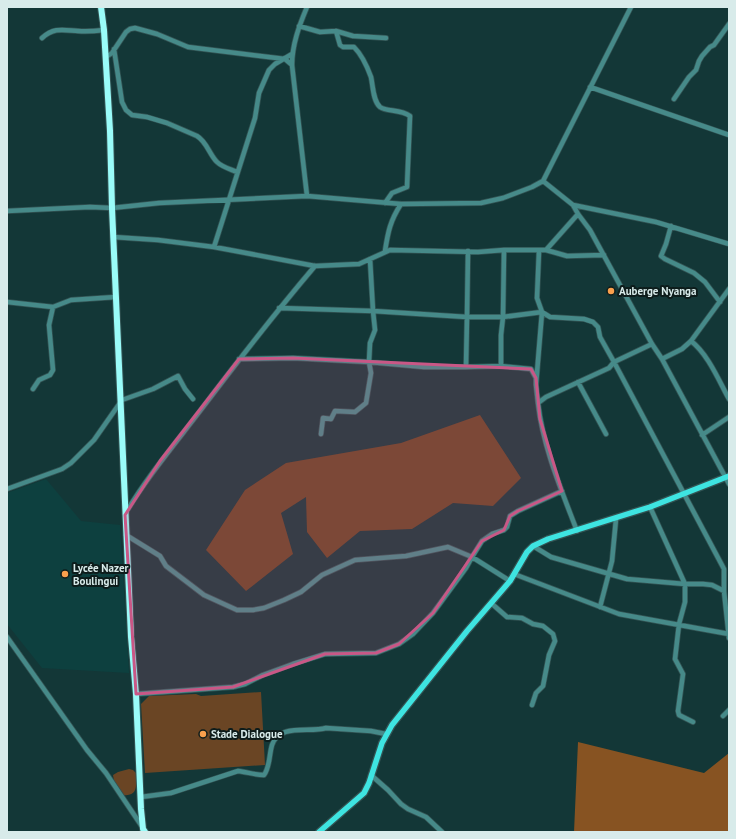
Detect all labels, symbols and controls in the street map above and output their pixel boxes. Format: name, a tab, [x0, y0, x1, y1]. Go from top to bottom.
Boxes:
place label: Auberge Nyanga	[619, 284, 696, 298]
marker: Auberge Nyanga	[606, 286, 616, 296]
place label: Lycée Nazer Boulingui	[73, 561, 129, 588]
marker: Lycée Nazer Boulingui	[60, 569, 70, 579]
place label: Stade Dialogue	[211, 727, 283, 741]
marker: Stade Dialogue	[198, 729, 208, 739]

